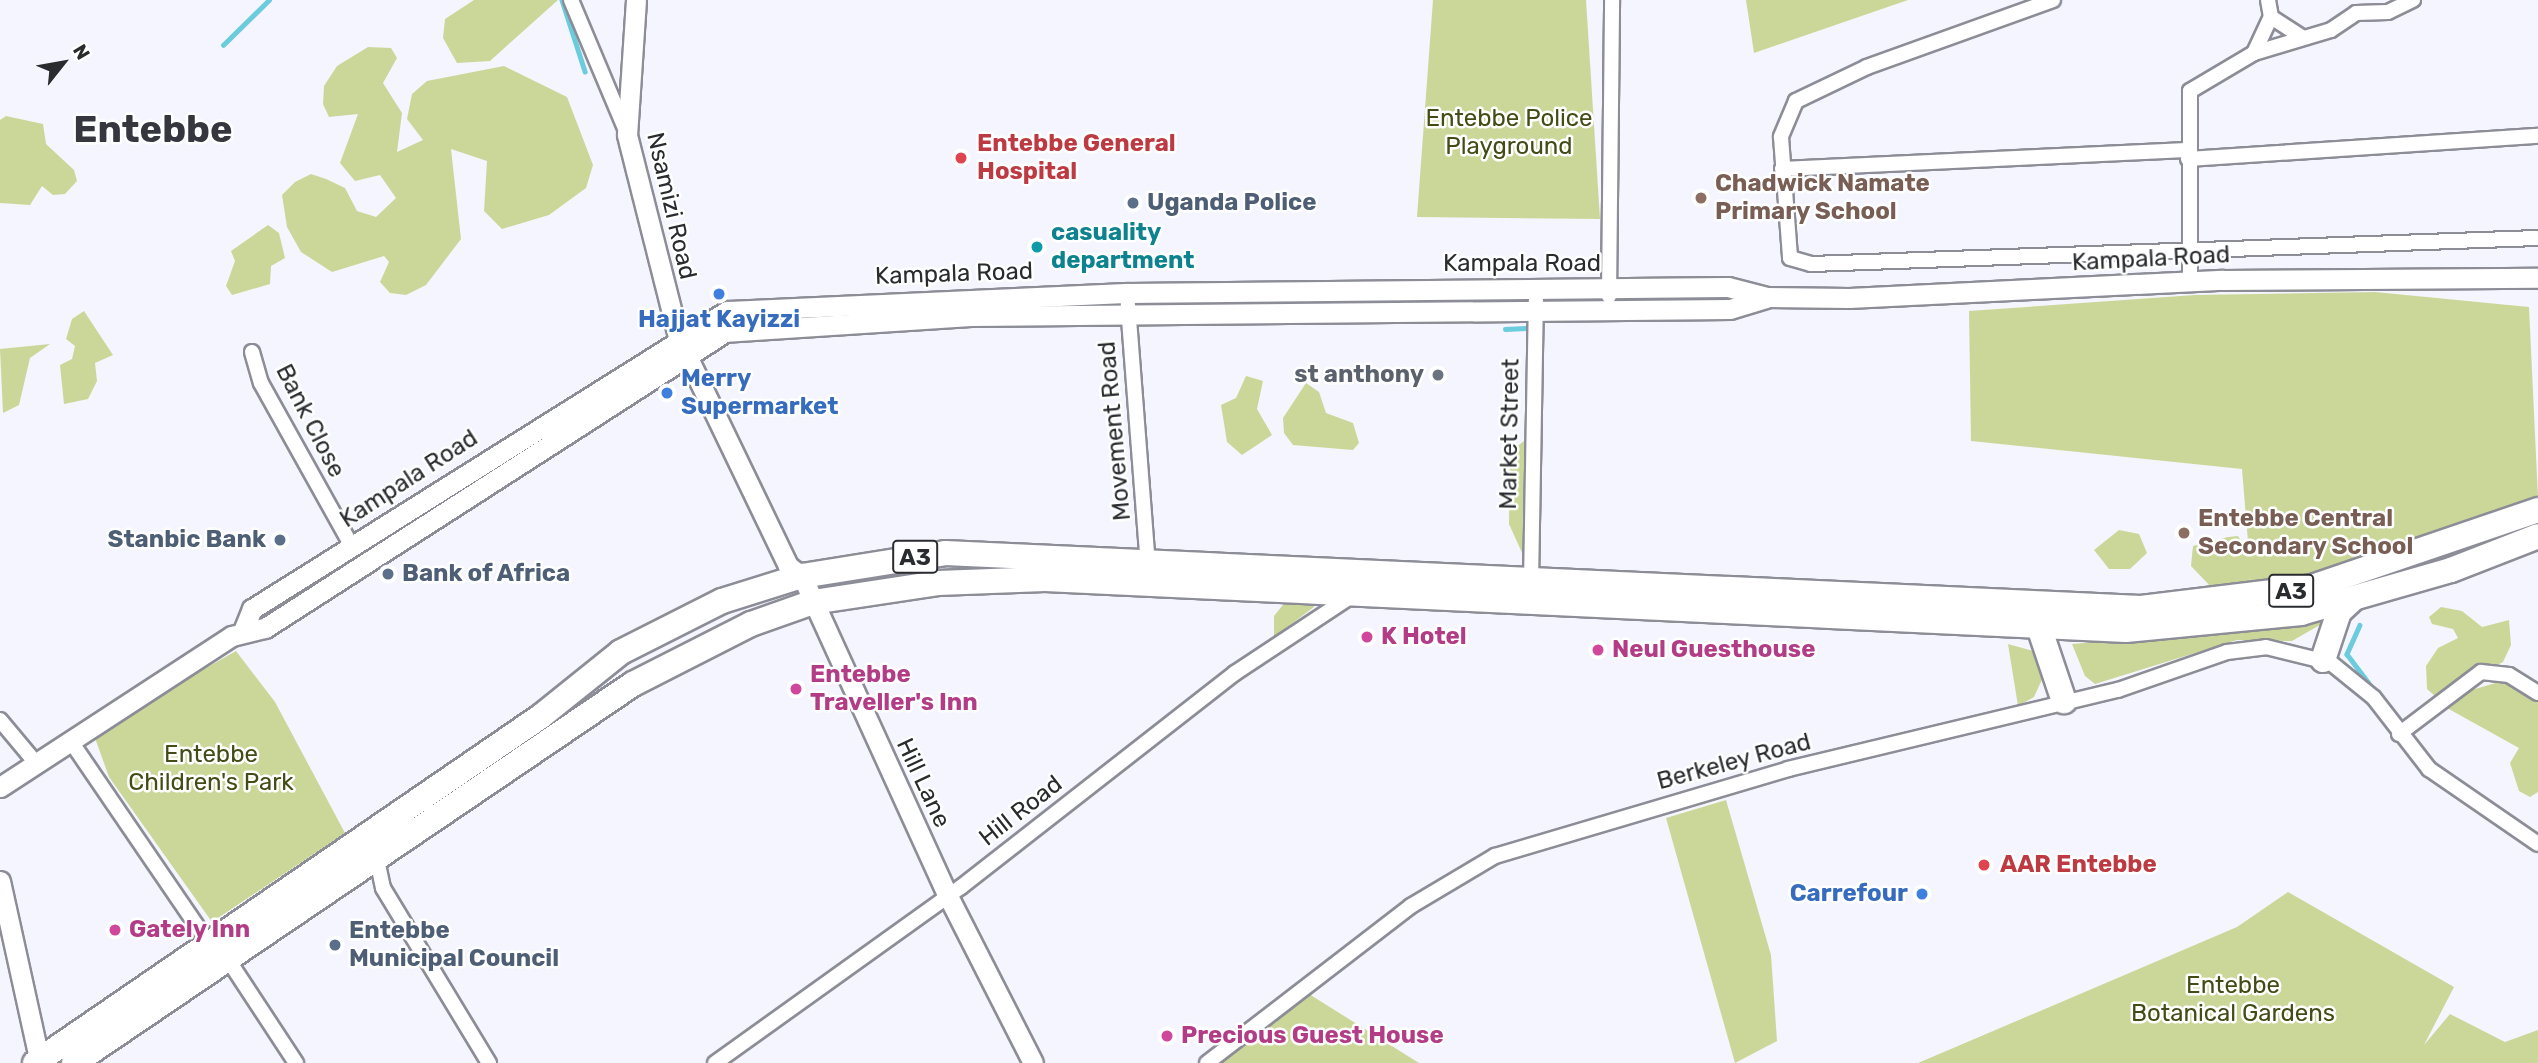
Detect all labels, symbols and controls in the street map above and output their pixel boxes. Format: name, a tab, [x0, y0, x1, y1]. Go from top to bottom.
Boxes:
north arrow	[28, 28, 98, 98]
text: N	[68, 40, 95, 64]
park label: Entebbe Police Playground	[1426, 105, 1592, 161]
district label: Entebbe	[73, 107, 233, 153]
street label: Nsamizi Road	[640, 130, 702, 282]
place label: Entebbe General Hospital	[977, 130, 1176, 186]
marker: Entebbe General Hospital	[951, 148, 971, 168]
place label: Chadwick Namate Primary School	[1715, 170, 1930, 226]
place label: Uganda Police	[1147, 189, 1317, 217]
marker: Chadwick Namate Primary School	[1693, 190, 1709, 206]
marker: Uganda Police	[1125, 195, 1141, 211]
place label: casuality department	[1051, 219, 1195, 275]
marker: casuality department	[1029, 239, 1045, 255]
street label: Kampala Road	[2071, 240, 2231, 278]
street label: Kampala Road	[1443, 250, 1601, 278]
street label: Kampala Road	[874, 257, 1034, 291]
marker: Hajjat Kayizzi	[711, 286, 727, 302]
place label: Hajjat Kayizzi	[638, 306, 800, 334]
street label: Movement Road	[1093, 340, 1137, 522]
street label: Market Street	[1494, 358, 1526, 510]
street label: Bank Close	[269, 360, 351, 482]
place label: st anthony	[1294, 361, 1424, 389]
place label: Merry Supermarket	[681, 365, 839, 421]
marker: st anthony	[1430, 367, 1446, 383]
marker: Merry Supermarket	[659, 385, 675, 401]
street label: Kampala Road	[335, 424, 483, 534]
place label: Entebbe Central Secondary School	[2198, 505, 2414, 561]
marker: Entebbe Central Secondary School	[2176, 525, 2192, 541]
place label: Stanbic Bank	[107, 526, 266, 554]
marker: Stanbic Bank	[272, 532, 288, 548]
road number: A3	[890, 538, 940, 576]
place label: Bank of Africa	[402, 560, 571, 588]
marker: Bank of Africa	[380, 566, 396, 582]
road number: A3	[2266, 572, 2316, 610]
place label: K Hotel	[1381, 623, 1467, 651]
marker: K Hotel	[1359, 629, 1375, 645]
place label: Neul Guesthouse	[1612, 636, 1815, 664]
marker: Neul Guesthouse	[1590, 642, 1606, 658]
place label: Entebbe Traveller's Inn	[810, 661, 978, 717]
marker: Entebbe Traveller's Inn	[788, 681, 804, 697]
street label: Berkeley Road	[1654, 728, 1814, 796]
street label: Hill Lane	[890, 734, 956, 832]
park label: Entebbe Children's Park	[128, 741, 294, 797]
street label: Hill Road	[974, 770, 1068, 852]
place label: AAR Entebbe	[2000, 851, 2157, 879]
marker: AAR Entebbe	[1974, 855, 1994, 875]
place label: Carrefour	[1790, 880, 1908, 908]
marker: Carrefour	[1914, 886, 1930, 902]
place label: Gately Inn	[129, 916, 251, 944]
place label: Entebbe Municipal Council	[349, 917, 559, 973]
marker: Gately Inn	[107, 922, 123, 938]
marker: Entebbe Municipal Council	[327, 937, 343, 953]
park label: Entebbe Botanical Gardens	[2131, 972, 2335, 1028]
place label: Precious Guest House	[1181, 1022, 1444, 1050]
marker: Precious Guest House	[1159, 1028, 1175, 1044]

